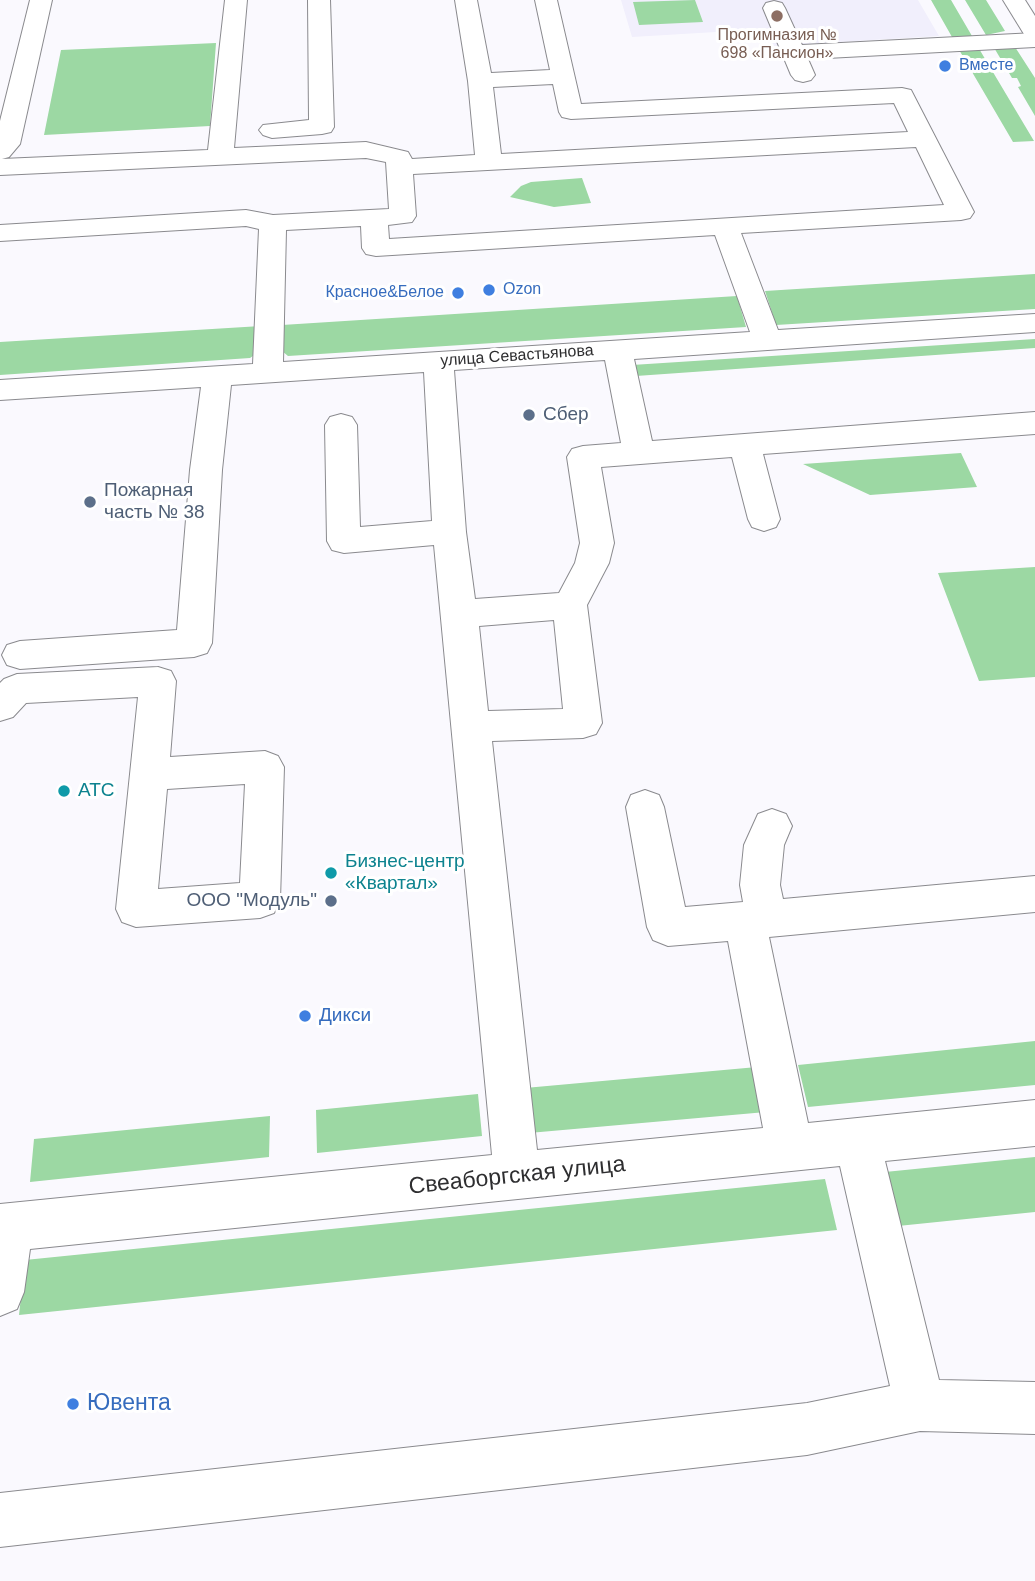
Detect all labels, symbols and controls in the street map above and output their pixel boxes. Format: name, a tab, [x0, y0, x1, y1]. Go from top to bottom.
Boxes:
marker: Прогимназия № 698 «Пансион»	[769, 8, 785, 24]
place label: Прогимназия № 698 «Пансион»	[717, 26, 837, 64]
place label: Вместе	[959, 56, 1013, 76]
marker: Вместе	[937, 58, 953, 74]
place label: Ozon	[503, 280, 541, 300]
marker: Ozon	[481, 282, 497, 298]
place label: Красное&Белое	[325, 283, 444, 303]
marker: Красное&Белое	[450, 285, 466, 301]
street label: улица Севастьянова	[440, 341, 594, 371]
place label: Сбер	[543, 404, 589, 426]
marker: Сбер	[521, 407, 537, 423]
place label: Пожарная часть № 38	[104, 480, 205, 524]
marker: Пожарная часть № 38	[82, 494, 98, 510]
place label: АТС	[78, 780, 115, 802]
marker: АТС	[56, 783, 72, 799]
place label: Бизнес-центр «Квартал»	[345, 851, 465, 895]
marker: Бизнес-центр «Квартал»	[323, 865, 339, 881]
place label: ООО "Модуль"	[187, 890, 317, 912]
marker: ООО "Модуль"	[323, 893, 339, 909]
place label: Дикси	[319, 1005, 371, 1027]
marker: Дикси	[297, 1008, 313, 1024]
street label: Свеаборгская улица	[407, 1151, 627, 1201]
place label: Ювента	[87, 1390, 171, 1418]
marker: Ювента	[65, 1396, 81, 1412]

